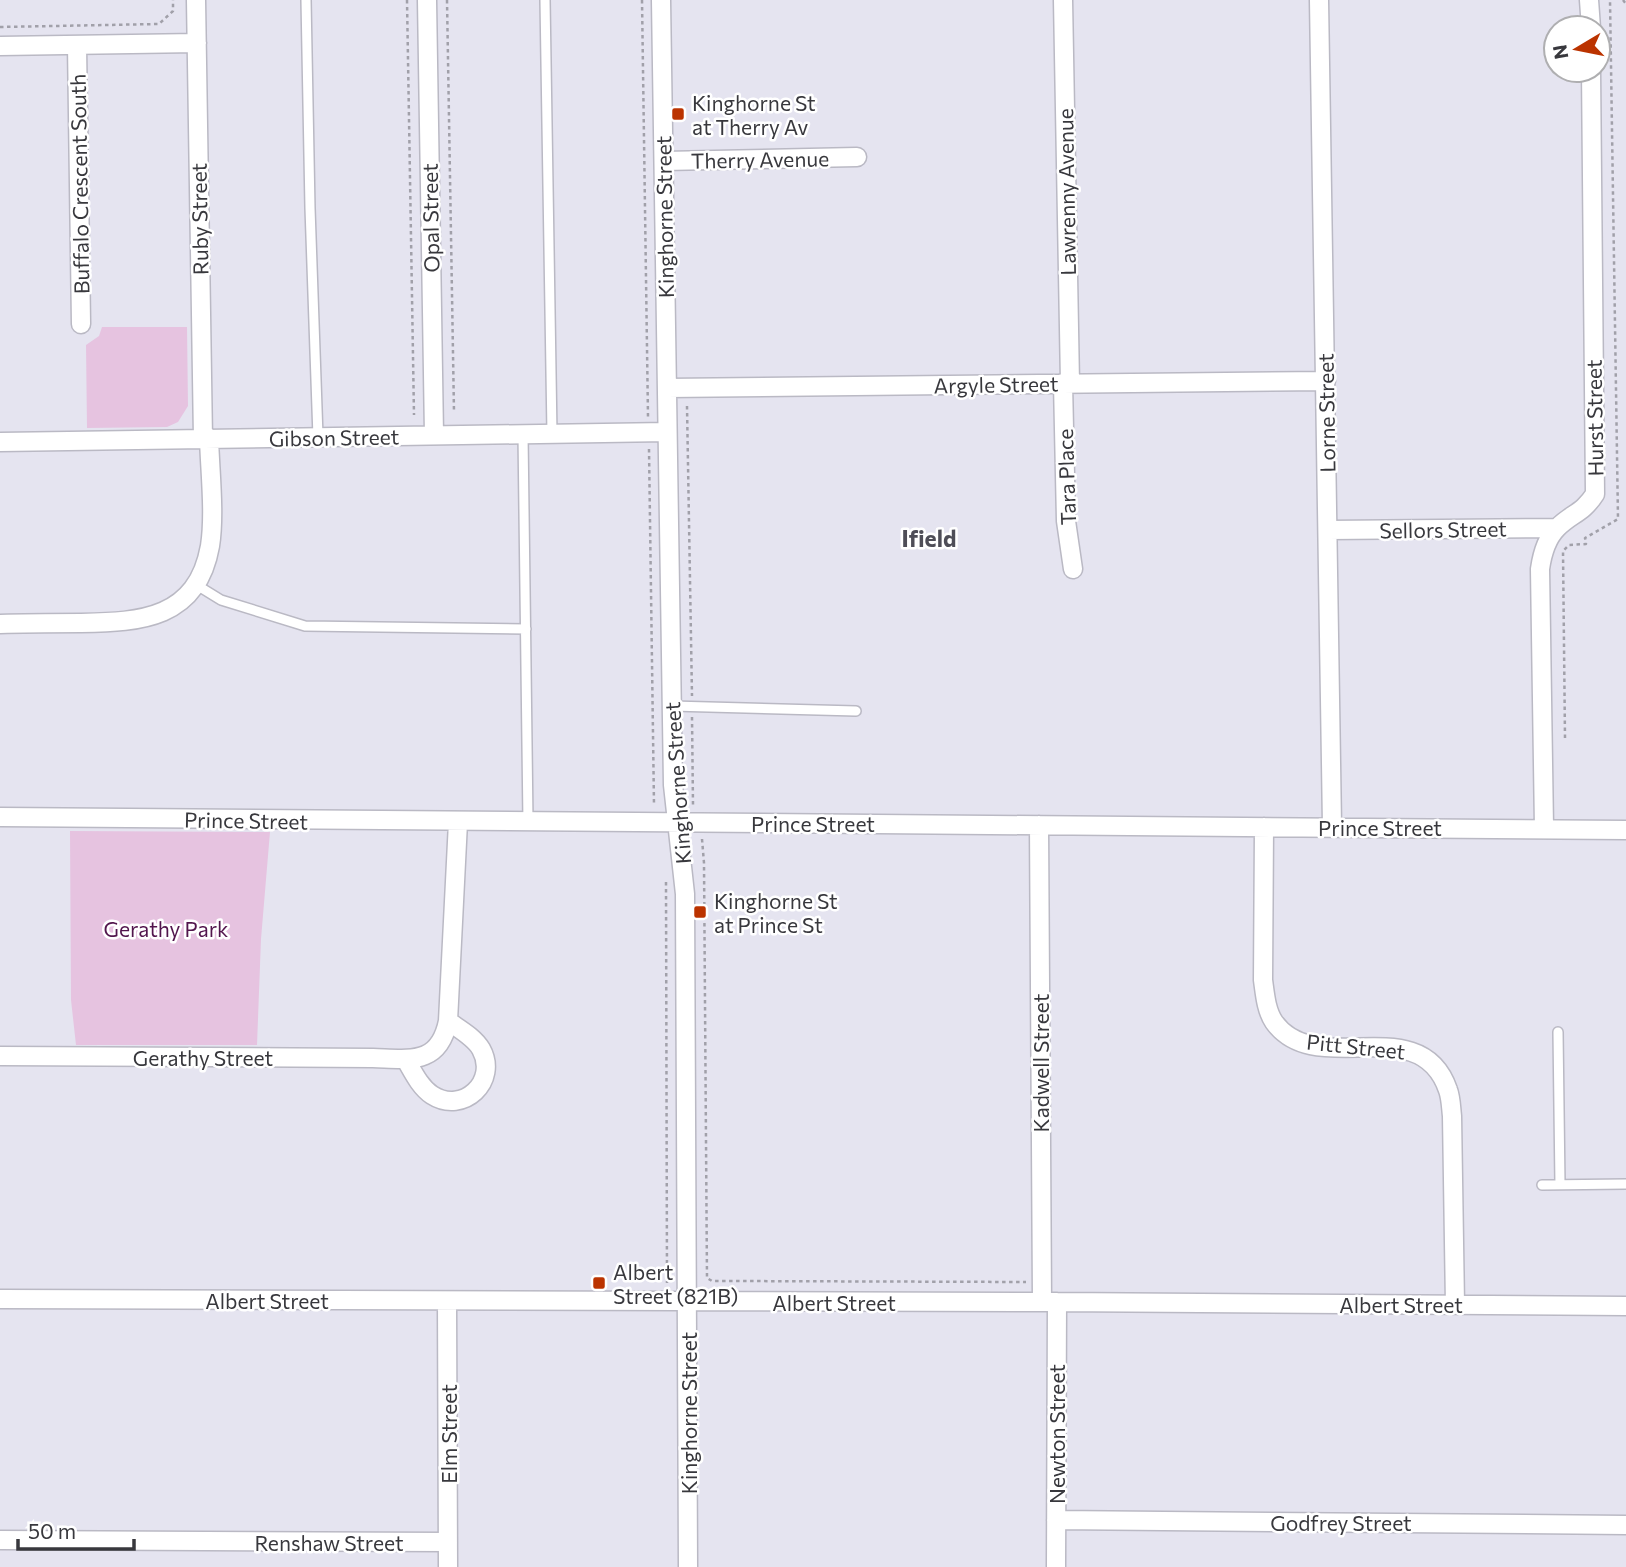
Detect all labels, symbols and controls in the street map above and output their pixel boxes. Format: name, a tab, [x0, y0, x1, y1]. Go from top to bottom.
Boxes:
north arrow	[1542, 14, 1612, 84]
text: N	[1547, 43, 1572, 61]
street label: Buffalo Crescent South	[65, 74, 93, 294]
place label: Kinghorne St at Therry Av	[692, 90, 816, 139]
marker: Kinghorne St at Therry Av	[670, 106, 686, 122]
street label: Lawrenny Avenue	[1052, 108, 1080, 276]
street label: Kinghorne Street	[650, 136, 678, 298]
street label: Therry Avenue	[691, 145, 829, 173]
street label: Ruby Street	[186, 163, 212, 275]
street label: Opal Street	[417, 163, 443, 273]
street label: Lorne Street	[1312, 353, 1340, 473]
street label: Hurst Street	[1580, 359, 1608, 477]
street label: Argyle Street	[933, 370, 1059, 398]
street label: Gibson Street	[269, 423, 399, 451]
street label: Tara Place	[1052, 428, 1080, 526]
street label: Sellors Street	[1379, 515, 1507, 543]
district label: Ifield	[902, 524, 956, 552]
street label: Kinghorne Street	[659, 701, 695, 865]
street label: Prince Street	[184, 806, 308, 834]
street label: Prince Street	[751, 811, 875, 836]
street label: Prince Street	[1318, 815, 1442, 840]
place label: Kinghorne St at Prince St	[714, 888, 838, 937]
marker: Kinghorne St at Prince St	[692, 904, 708, 920]
park label: Gerathy Park	[104, 916, 228, 941]
street label: Kadwell Street	[1028, 994, 1053, 1132]
street label: Pitt Street	[1305, 1028, 1407, 1064]
street label: Gerathy Street	[133, 1045, 273, 1070]
place label: Albert Street (821B)	[613, 1259, 738, 1308]
marker: Albert Street (821B)	[591, 1275, 607, 1291]
street label: Albert Street	[205, 1288, 329, 1313]
street label: Albert Street	[772, 1290, 896, 1315]
street label: Albert Street	[1339, 1292, 1463, 1317]
street label: Kinghorne Street	[676, 1332, 701, 1494]
street label: Newton Street	[1044, 1364, 1069, 1504]
street label: Elm Street	[436, 1384, 461, 1484]
scale bar	[18, 1508, 133, 1552]
street label: Godfrey Street	[1270, 1510, 1412, 1535]
text: 50 m	[28, 1518, 76, 1543]
street label: Renshaw Street	[254, 1530, 404, 1555]

